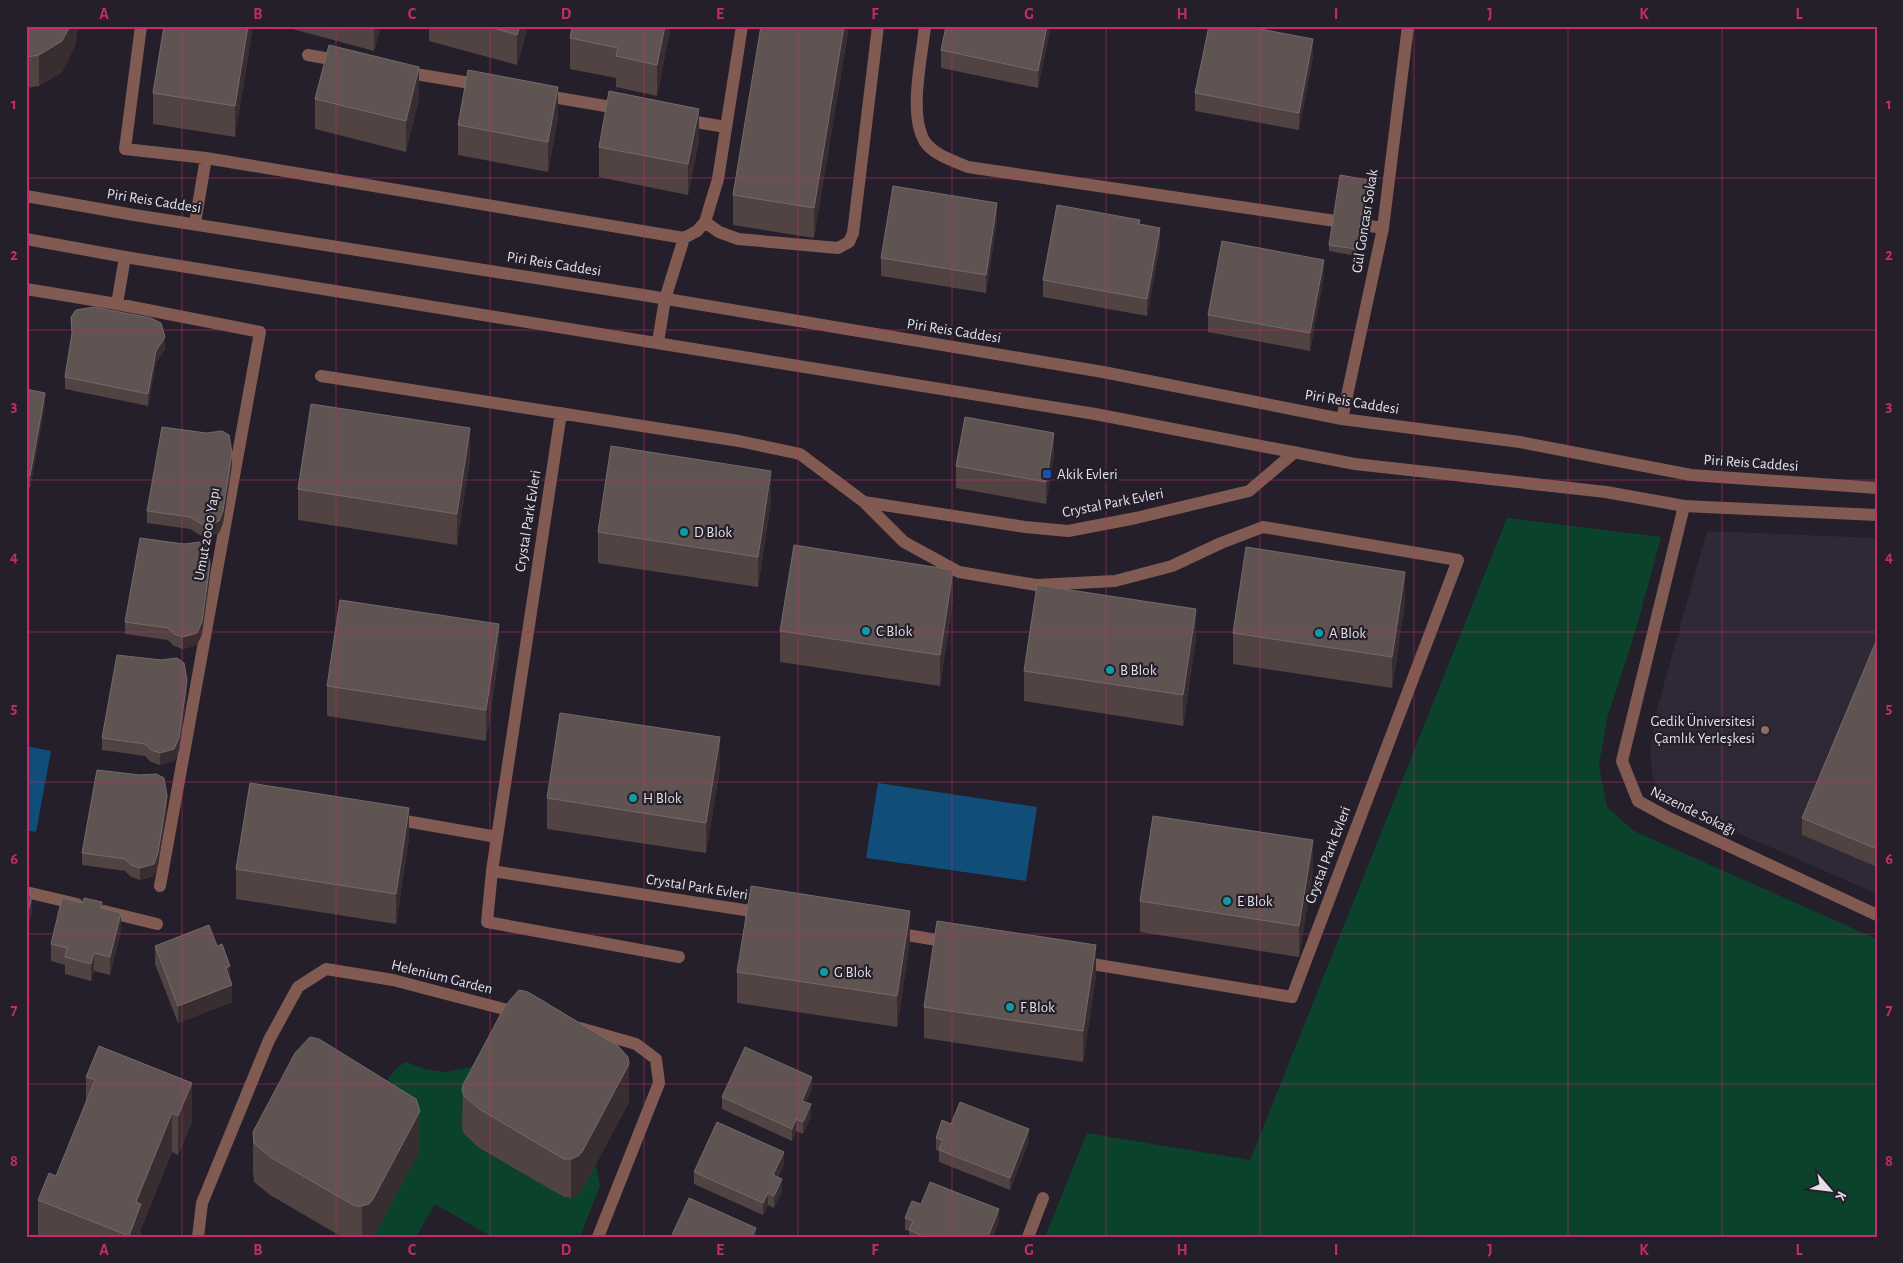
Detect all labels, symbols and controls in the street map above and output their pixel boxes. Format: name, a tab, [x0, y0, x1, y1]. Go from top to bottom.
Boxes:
text: A	[99, 6, 109, 22]
text: B	[253, 6, 263, 22]
text: C	[408, 6, 417, 22]
text: D	[561, 6, 572, 22]
text: E	[716, 6, 724, 22]
text: F	[871, 6, 879, 22]
text: G	[1024, 6, 1034, 22]
text: H	[1176, 6, 1188, 22]
text: I	[1334, 6, 1338, 22]
text: J	[1487, 6, 1493, 22]
text: K	[1639, 6, 1649, 22]
text: L	[1796, 6, 1803, 22]
text: 1	[11, 96, 17, 112]
text: 1	[1886, 96, 1892, 112]
street label: Gül Goncası Sokak	[1349, 168, 1381, 274]
street label: Piri Reis Caddesi	[106, 186, 202, 216]
text: 2	[10, 247, 18, 263]
text: 2	[1885, 247, 1893, 263]
street label: Piri Reis Caddesi	[506, 249, 602, 279]
street label: Piri Reis Caddesi	[906, 316, 1002, 346]
street label: Piri Reis Caddesi	[1304, 387, 1400, 417]
text: 3	[11, 398, 18, 414]
text: 3	[1886, 398, 1893, 414]
street label: Piri Reis Caddesi	[1703, 452, 1799, 474]
place label: Akik Evleri	[1057, 467, 1118, 482]
marker: Akik Evleri	[1041, 468, 1053, 480]
street label: Crystal Park Evleri	[513, 469, 543, 573]
street label: Umut 2000 Yapı	[191, 486, 223, 582]
street label: Crystal Park Evleri	[1061, 486, 1165, 520]
place label: D Blok	[694, 525, 732, 540]
marker: D Blok	[678, 526, 690, 538]
text: 4	[10, 549, 18, 565]
text: 4	[1885, 549, 1893, 565]
place label: C Blok	[876, 624, 912, 639]
marker: C Blok	[860, 625, 872, 637]
place label: A Blok	[1329, 626, 1366, 641]
marker: A Blok	[1313, 627, 1325, 639]
place label: B Blok	[1120, 663, 1157, 678]
marker: B Blok	[1104, 664, 1116, 676]
text: 5	[11, 700, 18, 716]
text: 5	[1886, 700, 1893, 716]
place label: Gedik Üniversitesi Çamlık Yerleşkesi	[1650, 712, 1755, 746]
marker: Gedik Üniversitesi Çamlık Yerleşkesi	[1759, 724, 1771, 736]
street label: Nazende Sokağı	[1648, 784, 1738, 838]
place label: H Blok	[643, 791, 682, 806]
marker: H Blok	[627, 792, 639, 804]
street label: Crystal Park Evleri	[1303, 804, 1353, 906]
text: 6	[10, 851, 18, 867]
text: 6	[1885, 851, 1893, 867]
street label: Crystal Park Evleri	[645, 872, 749, 902]
place label: E Blok	[1237, 894, 1273, 909]
marker: E Blok	[1221, 895, 1233, 907]
street label: Helenium Garden	[390, 957, 494, 997]
place label: G Blok	[834, 965, 872, 980]
marker: G Blok	[818, 966, 830, 978]
place label: F Blok	[1020, 1000, 1055, 1015]
marker: F Blok	[1004, 1001, 1016, 1013]
text: 7	[11, 1002, 18, 1018]
text: 7	[1886, 1002, 1893, 1018]
text: 8	[10, 1153, 18, 1169]
text: 8	[1885, 1153, 1893, 1169]
north arrow	[1806, 1166, 1856, 1216]
text: K	[1832, 1189, 1849, 1203]
text: A	[99, 1242, 109, 1258]
text: B	[253, 1242, 263, 1258]
text: C	[408, 1242, 417, 1258]
text: D	[561, 1242, 572, 1258]
text: E	[716, 1242, 724, 1258]
text: F	[871, 1242, 879, 1258]
text: G	[1024, 1242, 1034, 1258]
text: H	[1176, 1242, 1188, 1258]
text: I	[1334, 1242, 1338, 1258]
text: J	[1487, 1242, 1493, 1258]
text: K	[1639, 1242, 1649, 1258]
text: L	[1796, 1242, 1803, 1258]

